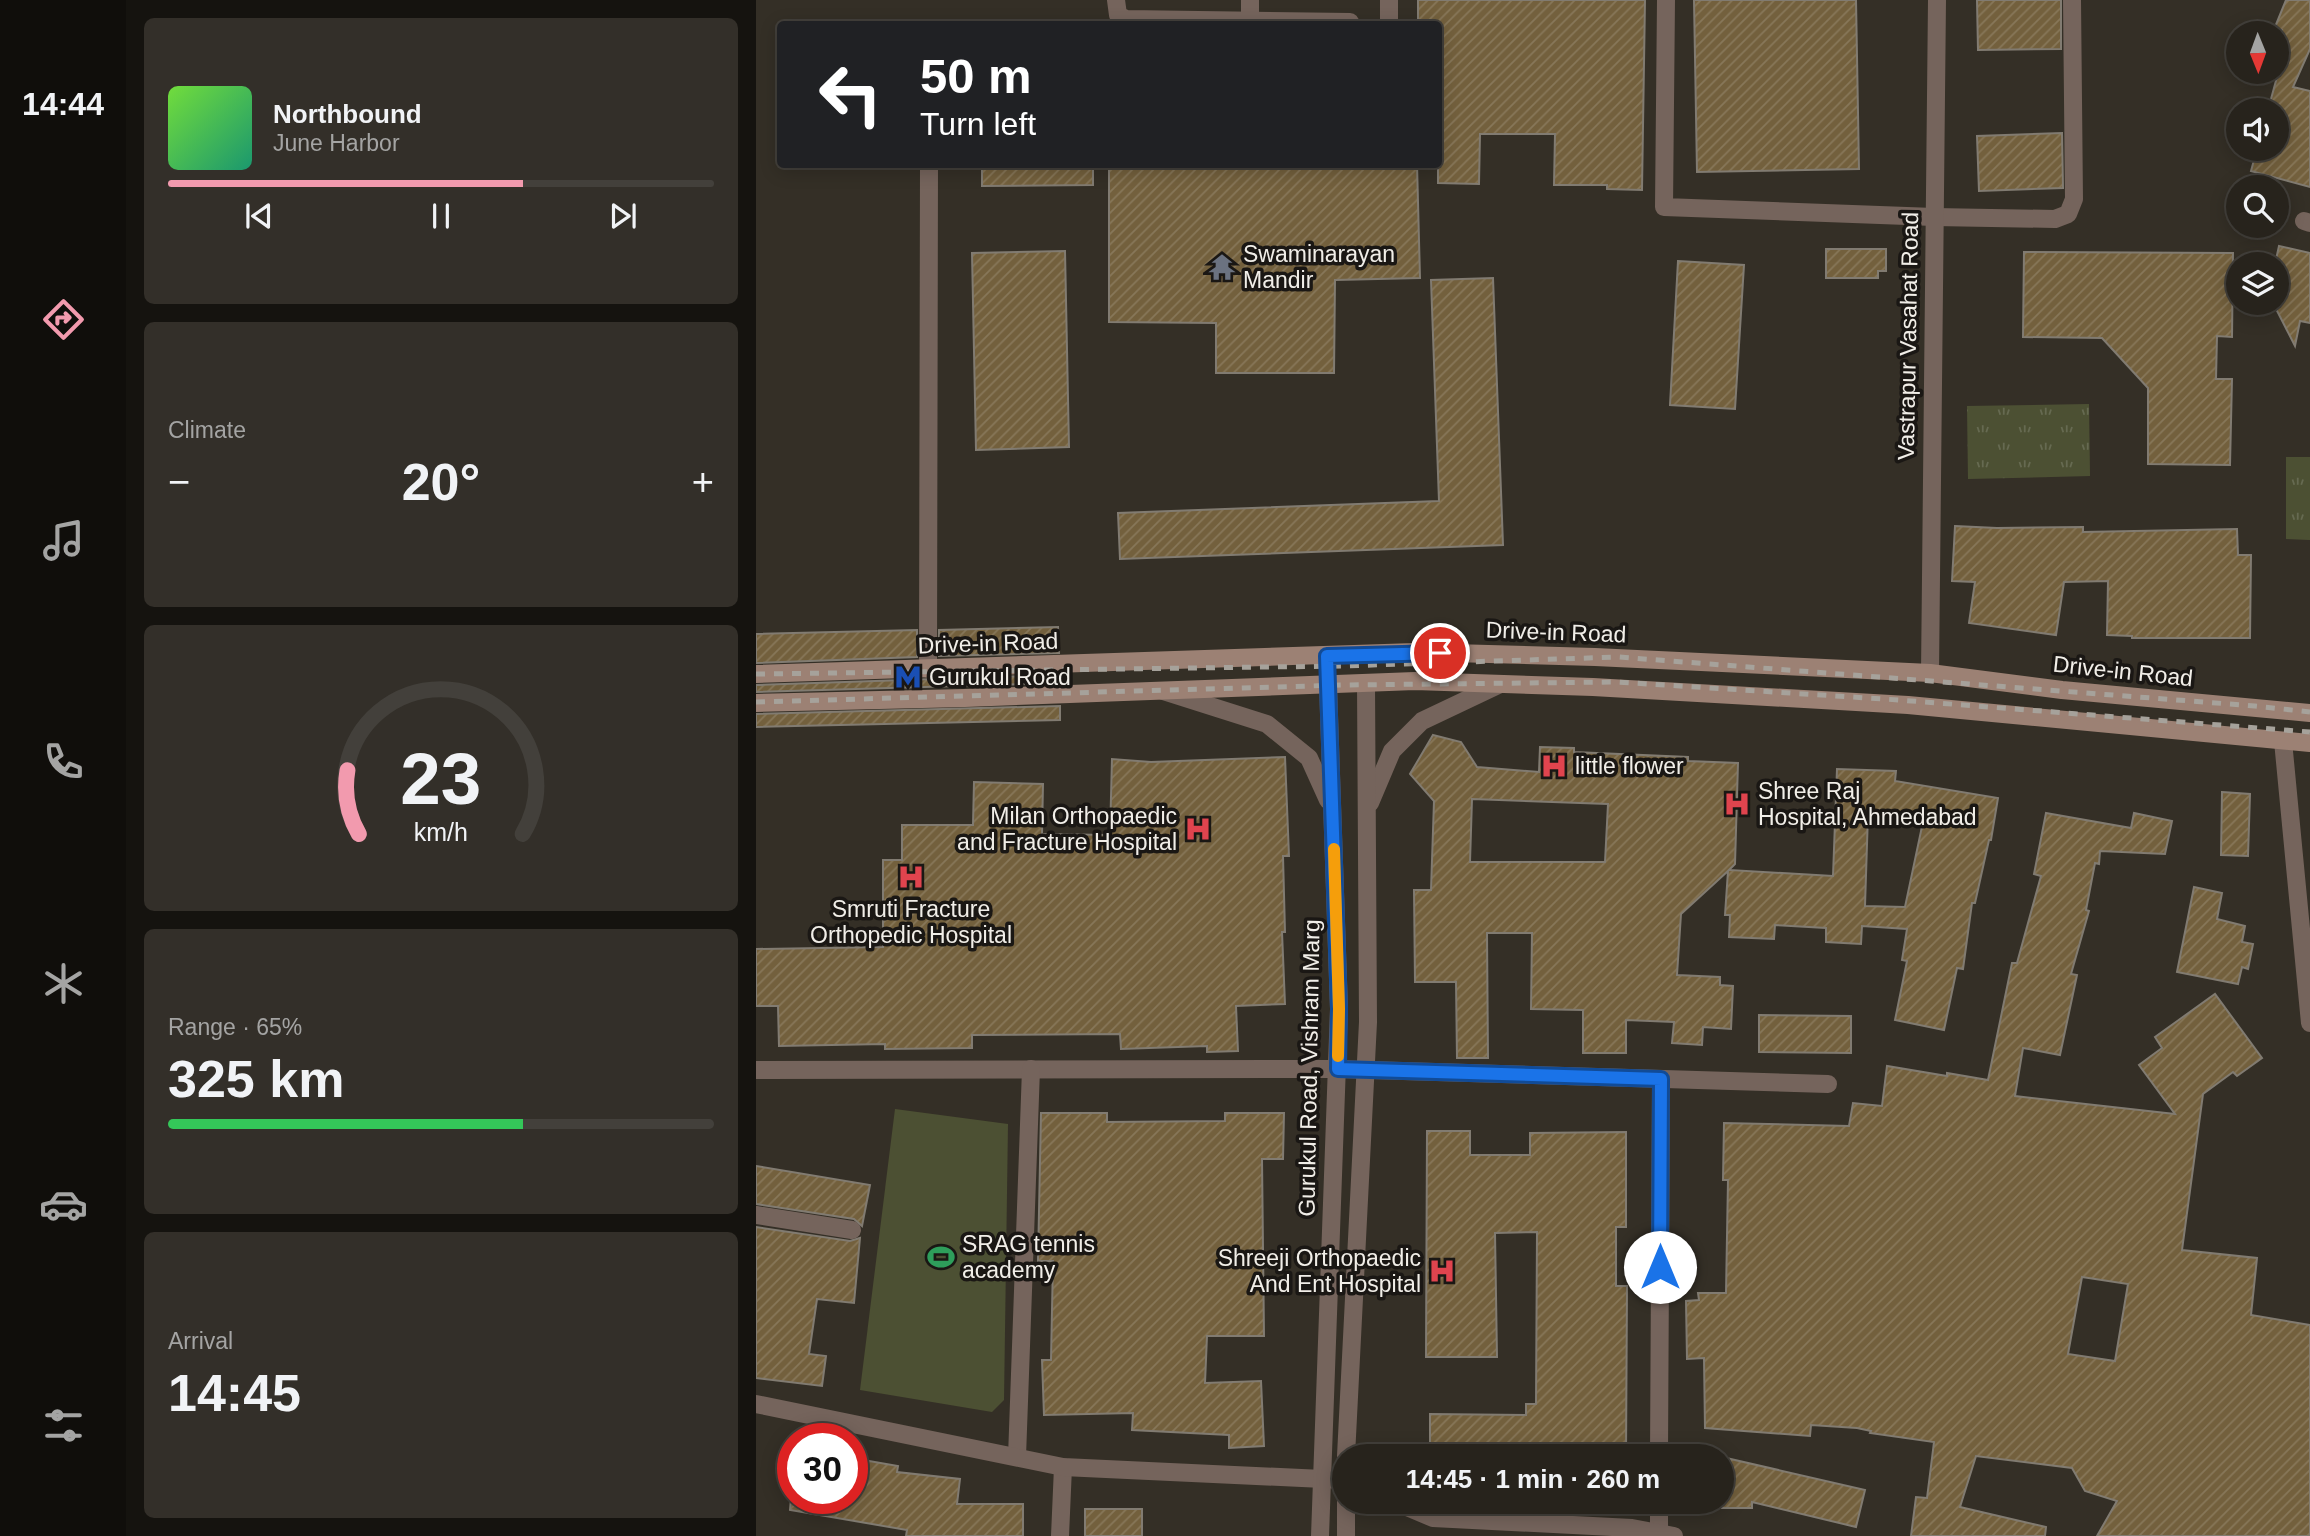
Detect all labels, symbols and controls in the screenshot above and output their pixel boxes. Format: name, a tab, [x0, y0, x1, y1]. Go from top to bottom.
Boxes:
north arrow	[2226, 21, 2289, 84]
map controls	[2226, 21, 2289, 315]
icon: left	[805, 49, 896, 140]
text: 50 m	[920, 49, 1032, 103]
text: 14:44	[22, 86, 104, 122]
button: sound	[2226, 98, 2289, 161]
text: Northbound	[273, 99, 422, 129]
text: Turn left	[920, 106, 1036, 142]
text: June Harbor	[273, 130, 400, 156]
button: search	[2226, 175, 2289, 238]
icon: previous	[240, 197, 278, 235]
icon: pause	[422, 197, 460, 235]
icon: next	[604, 197, 642, 235]
street label: Vastrapur Vasahat Road	[1893, 212, 1923, 460]
place label: Swaminarayan Mandir	[1243, 241, 1395, 293]
temple icon: Swaminarayan Mandir	[1207, 252, 1237, 282]
button: layers	[2226, 252, 2289, 315]
icon: directions	[39, 295, 88, 344]
text: Climate	[168, 417, 246, 443]
text: 20°	[402, 453, 480, 511]
text: −	[168, 461, 190, 503]
text: +	[692, 461, 714, 503]
icon: music	[39, 516, 88, 565]
street label: Drive-in Road	[1485, 617, 1627, 647]
pin	[1410, 623, 1470, 683]
street label: Drive-in Road	[917, 628, 1059, 658]
icon: arrive	[1421, 634, 1459, 672]
street label: Drive-in Road	[2052, 651, 2194, 691]
metro station icon: Gurukul Road	[893, 662, 923, 692]
place label: Gurukul Road	[929, 664, 1071, 690]
icon: phone	[39, 737, 88, 786]
text: 23	[401, 738, 481, 819]
hospital icon: little flower	[1539, 751, 1569, 781]
place label: little flower	[1575, 753, 1684, 779]
place label: Shree Raj Hospital, Ahmedabad	[1758, 778, 1977, 830]
hospital icon: Shree Raj Hospital, Ahmedabad	[1722, 789, 1752, 819]
place label: Milan Orthopaedic and Fracture Hospital	[957, 803, 1177, 855]
hospital icon: Milan Orthopaedic and Fracture Hospital	[1183, 814, 1213, 844]
text: km/h	[414, 818, 468, 846]
hospital icon: Smruti Fracture Orthopedic Hospital	[896, 862, 926, 892]
place label: Smruti Fracture Orthopedic Hospital	[810, 896, 1012, 948]
street label: Gurukul Road, Vishram Marg	[1293, 919, 1325, 1217]
icon: climate	[39, 959, 88, 1008]
text: Range · 65%	[168, 1014, 302, 1040]
text: 325 km	[168, 1050, 344, 1108]
icon: car	[39, 1180, 88, 1229]
position arrow	[1623, 1230, 1697, 1304]
place label: SRAG tennis academy	[962, 1231, 1095, 1283]
sports icon: SRAG tennis academy	[926, 1242, 956, 1272]
place label: Shreeji Orthopaedic And Ent Hospital	[1218, 1245, 1421, 1297]
hospital icon: Shreeji Orthopaedic And Ent Hospital	[1427, 1256, 1457, 1286]
text: Arrival	[168, 1328, 233, 1354]
text: 14:45	[168, 1364, 301, 1422]
icon: filters	[39, 1401, 88, 1450]
speed limit sign: 30	[777, 1423, 868, 1514]
text: 14:45 · 1 min · 260 m	[1406, 1464, 1660, 1494]

